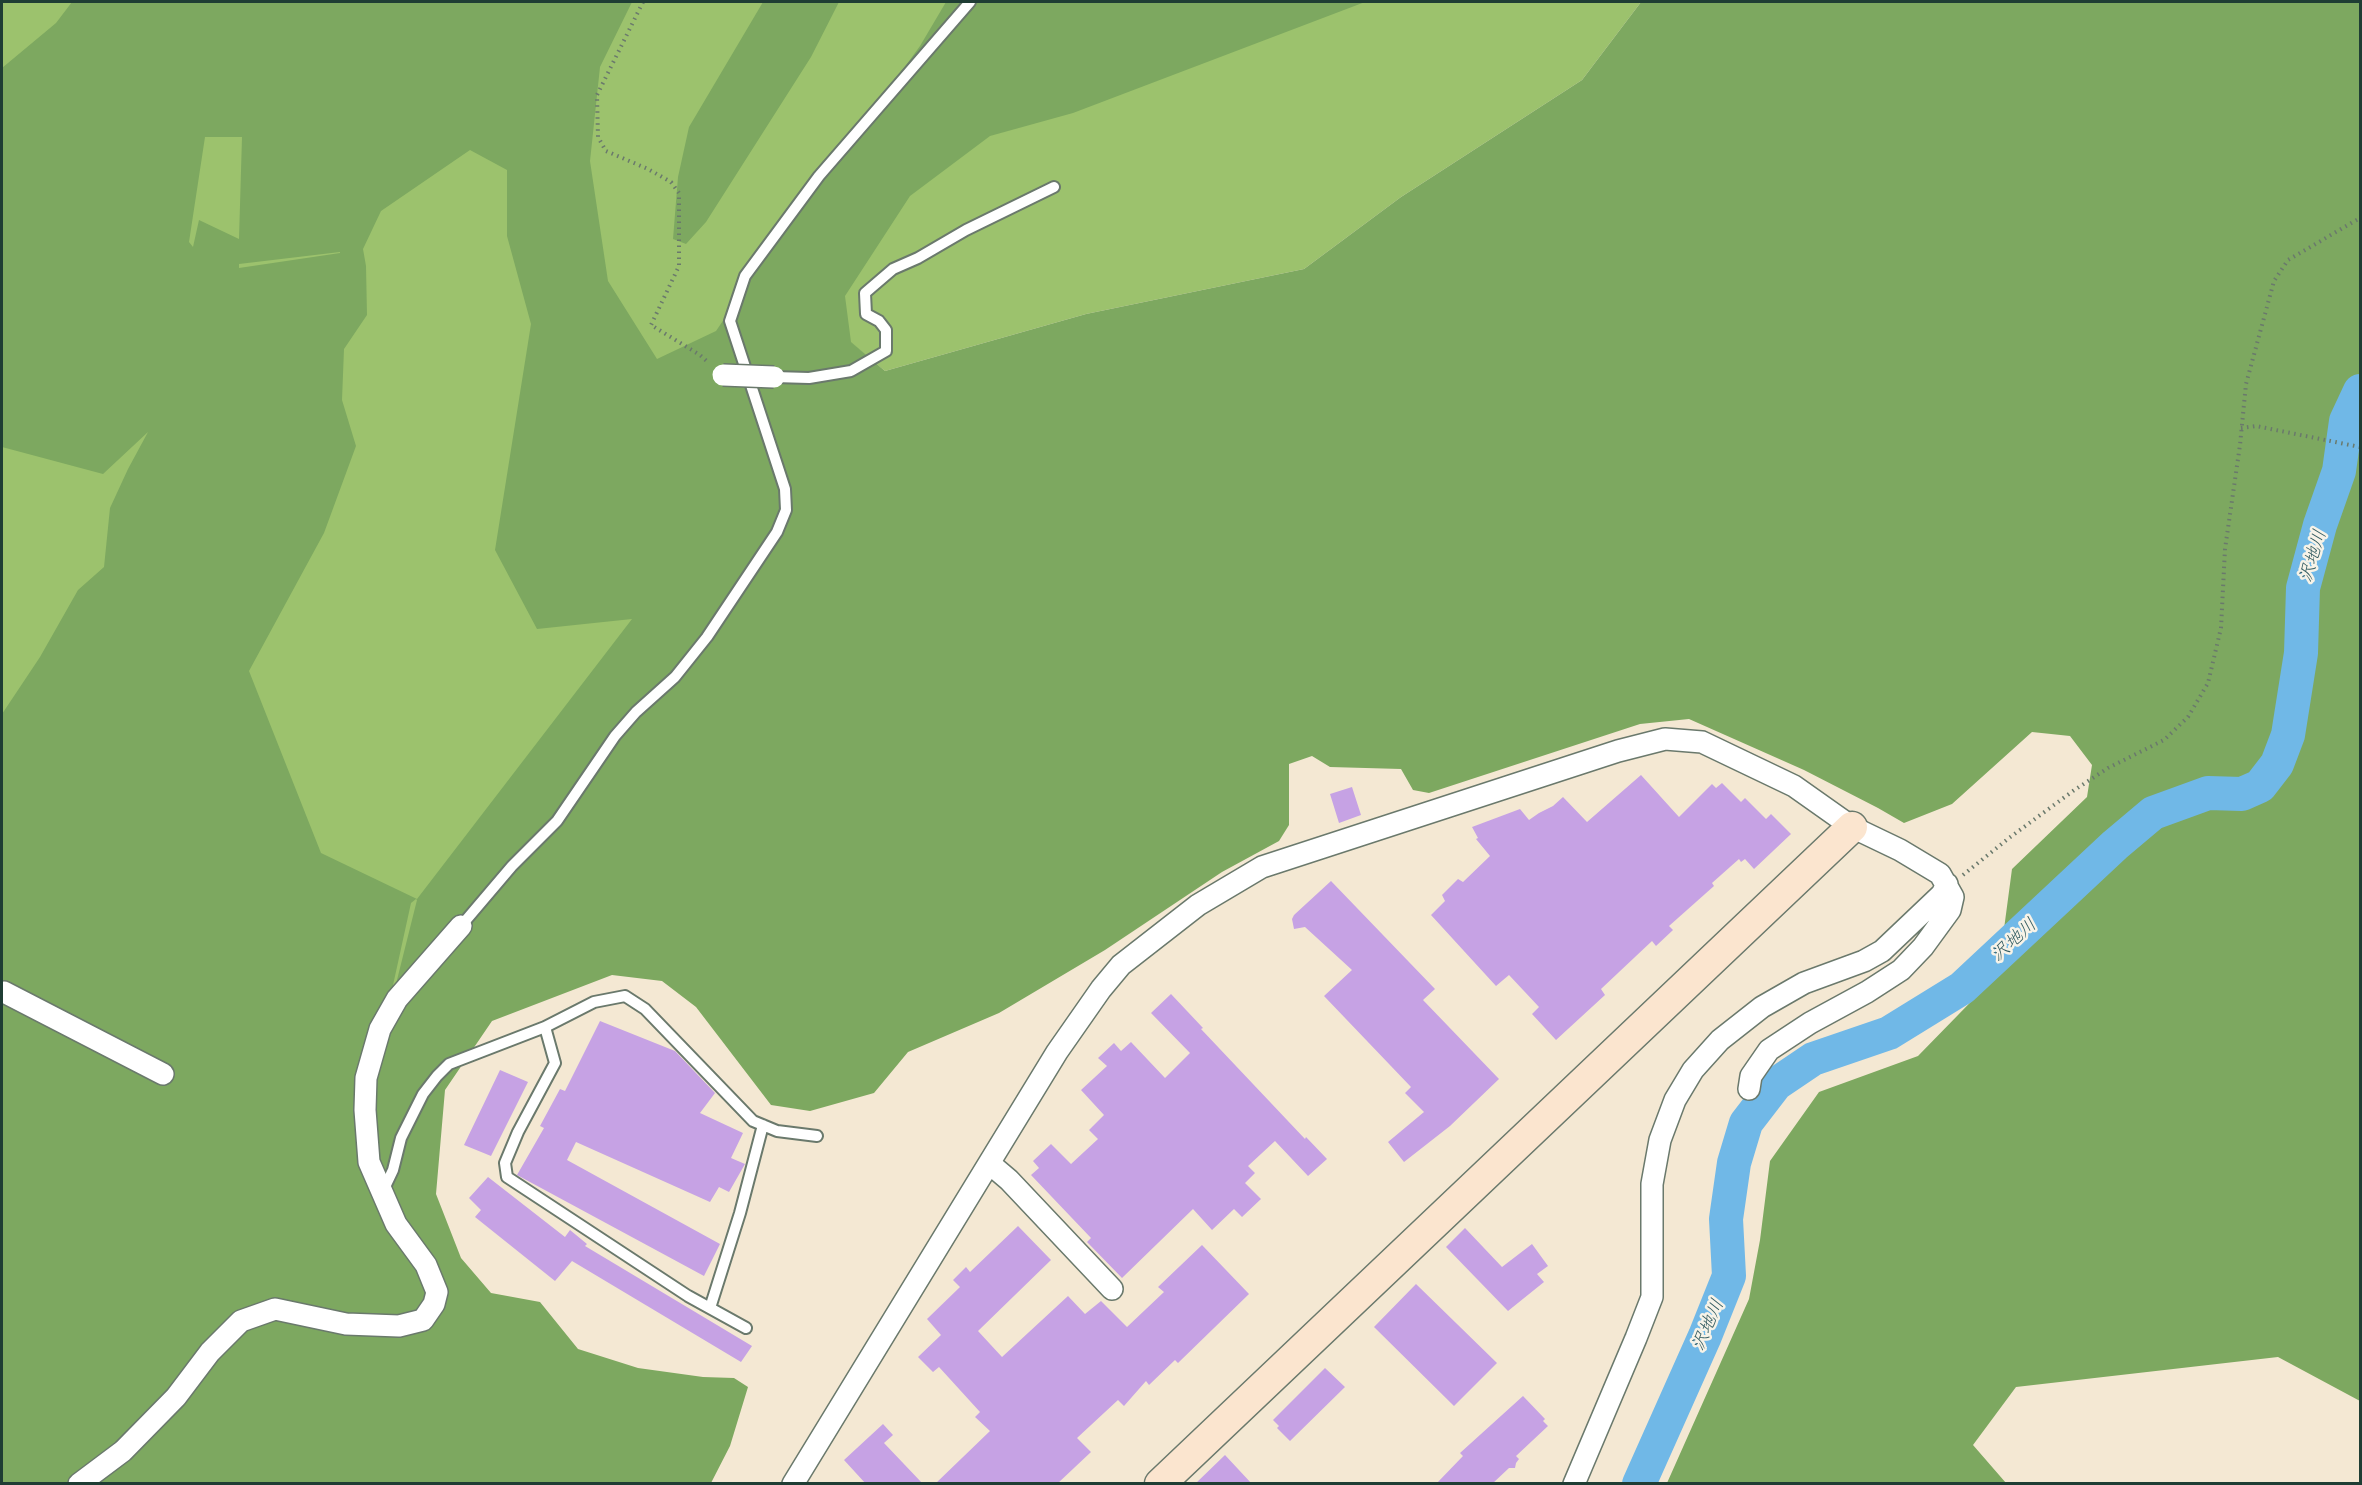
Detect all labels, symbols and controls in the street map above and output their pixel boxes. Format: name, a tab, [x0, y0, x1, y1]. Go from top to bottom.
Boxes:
water label: 沢地川	[2295, 527, 2331, 585]
water label: 沢地川	[1987, 914, 2041, 966]
water label: 沢地川	[1687, 1296, 1729, 1354]

